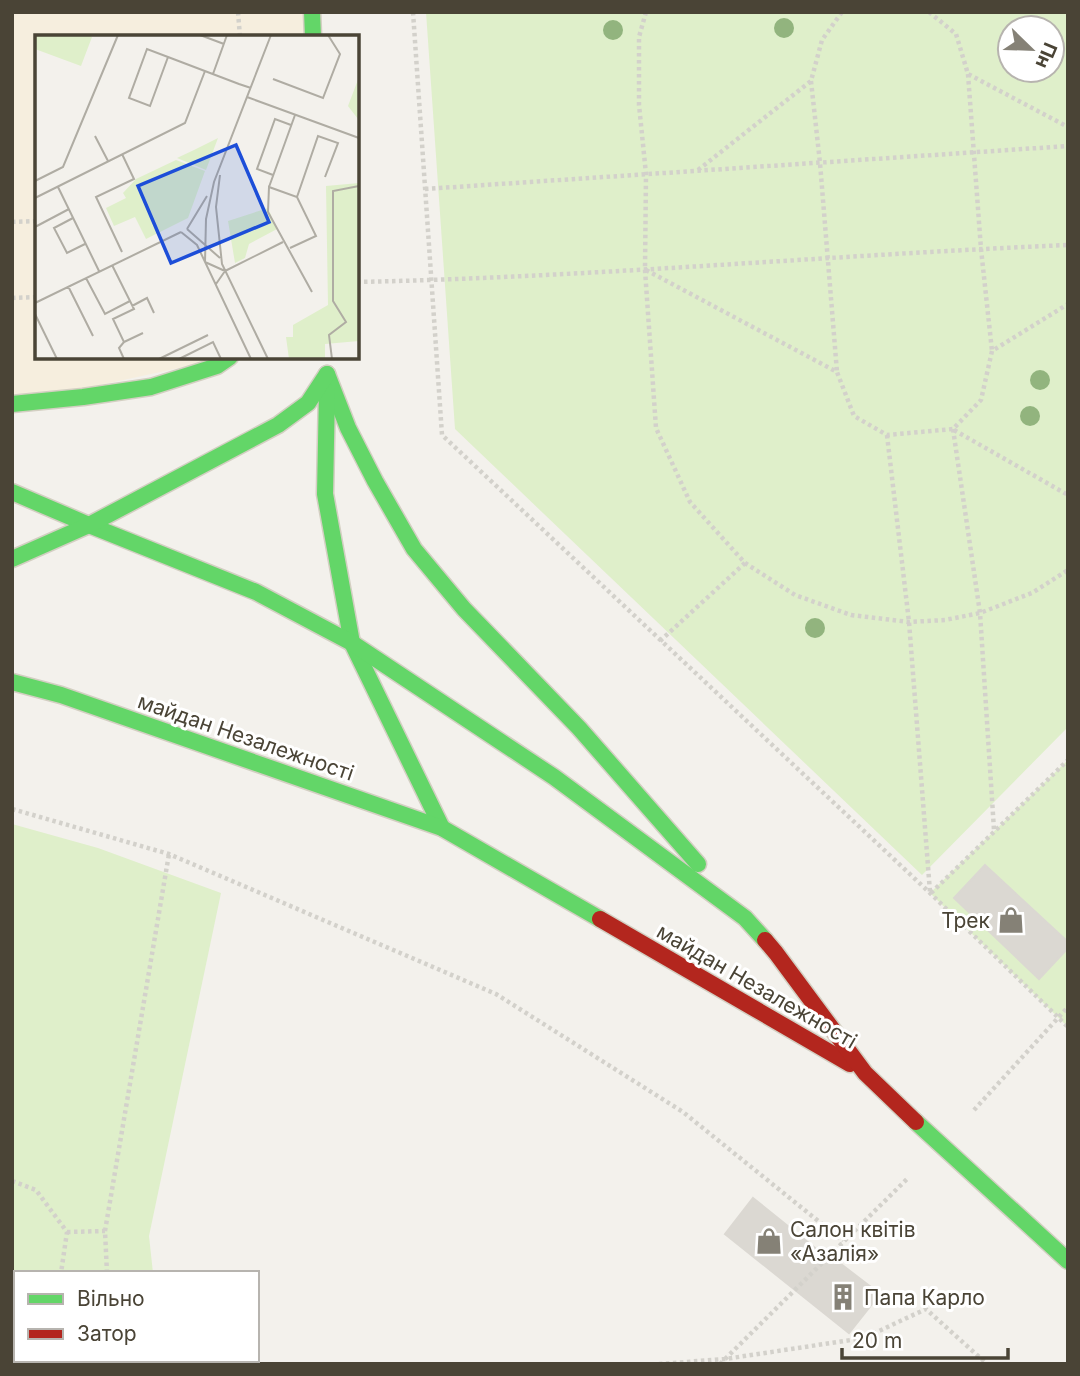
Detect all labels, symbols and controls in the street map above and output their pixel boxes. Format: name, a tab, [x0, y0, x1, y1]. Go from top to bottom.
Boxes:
north arrow	[996, 14, 1066, 84]
inset map	[35, 35, 359, 359]
text: Пн	[1031, 39, 1062, 72]
street label: майдан Незалежності	[135, 688, 357, 786]
shop icon: Трек	[996, 905, 1026, 935]
place label: Трек	[941, 908, 991, 933]
street label: майдан Незалежності	[653, 918, 861, 1054]
place label: Салон квітів «Азалія»	[790, 1217, 916, 1266]
shop icon: Салон квітів «Азалія»	[754, 1226, 784, 1256]
legend	[14, 1271, 259, 1362]
building icon: Папа Карло	[828, 1282, 858, 1312]
place label: Папа Карло	[864, 1285, 985, 1310]
text: Вільно	[77, 1286, 145, 1311]
scale bar	[842, 1316, 1008, 1360]
text: Затор	[77, 1321, 137, 1346]
text: 20 m	[852, 1328, 902, 1353]

